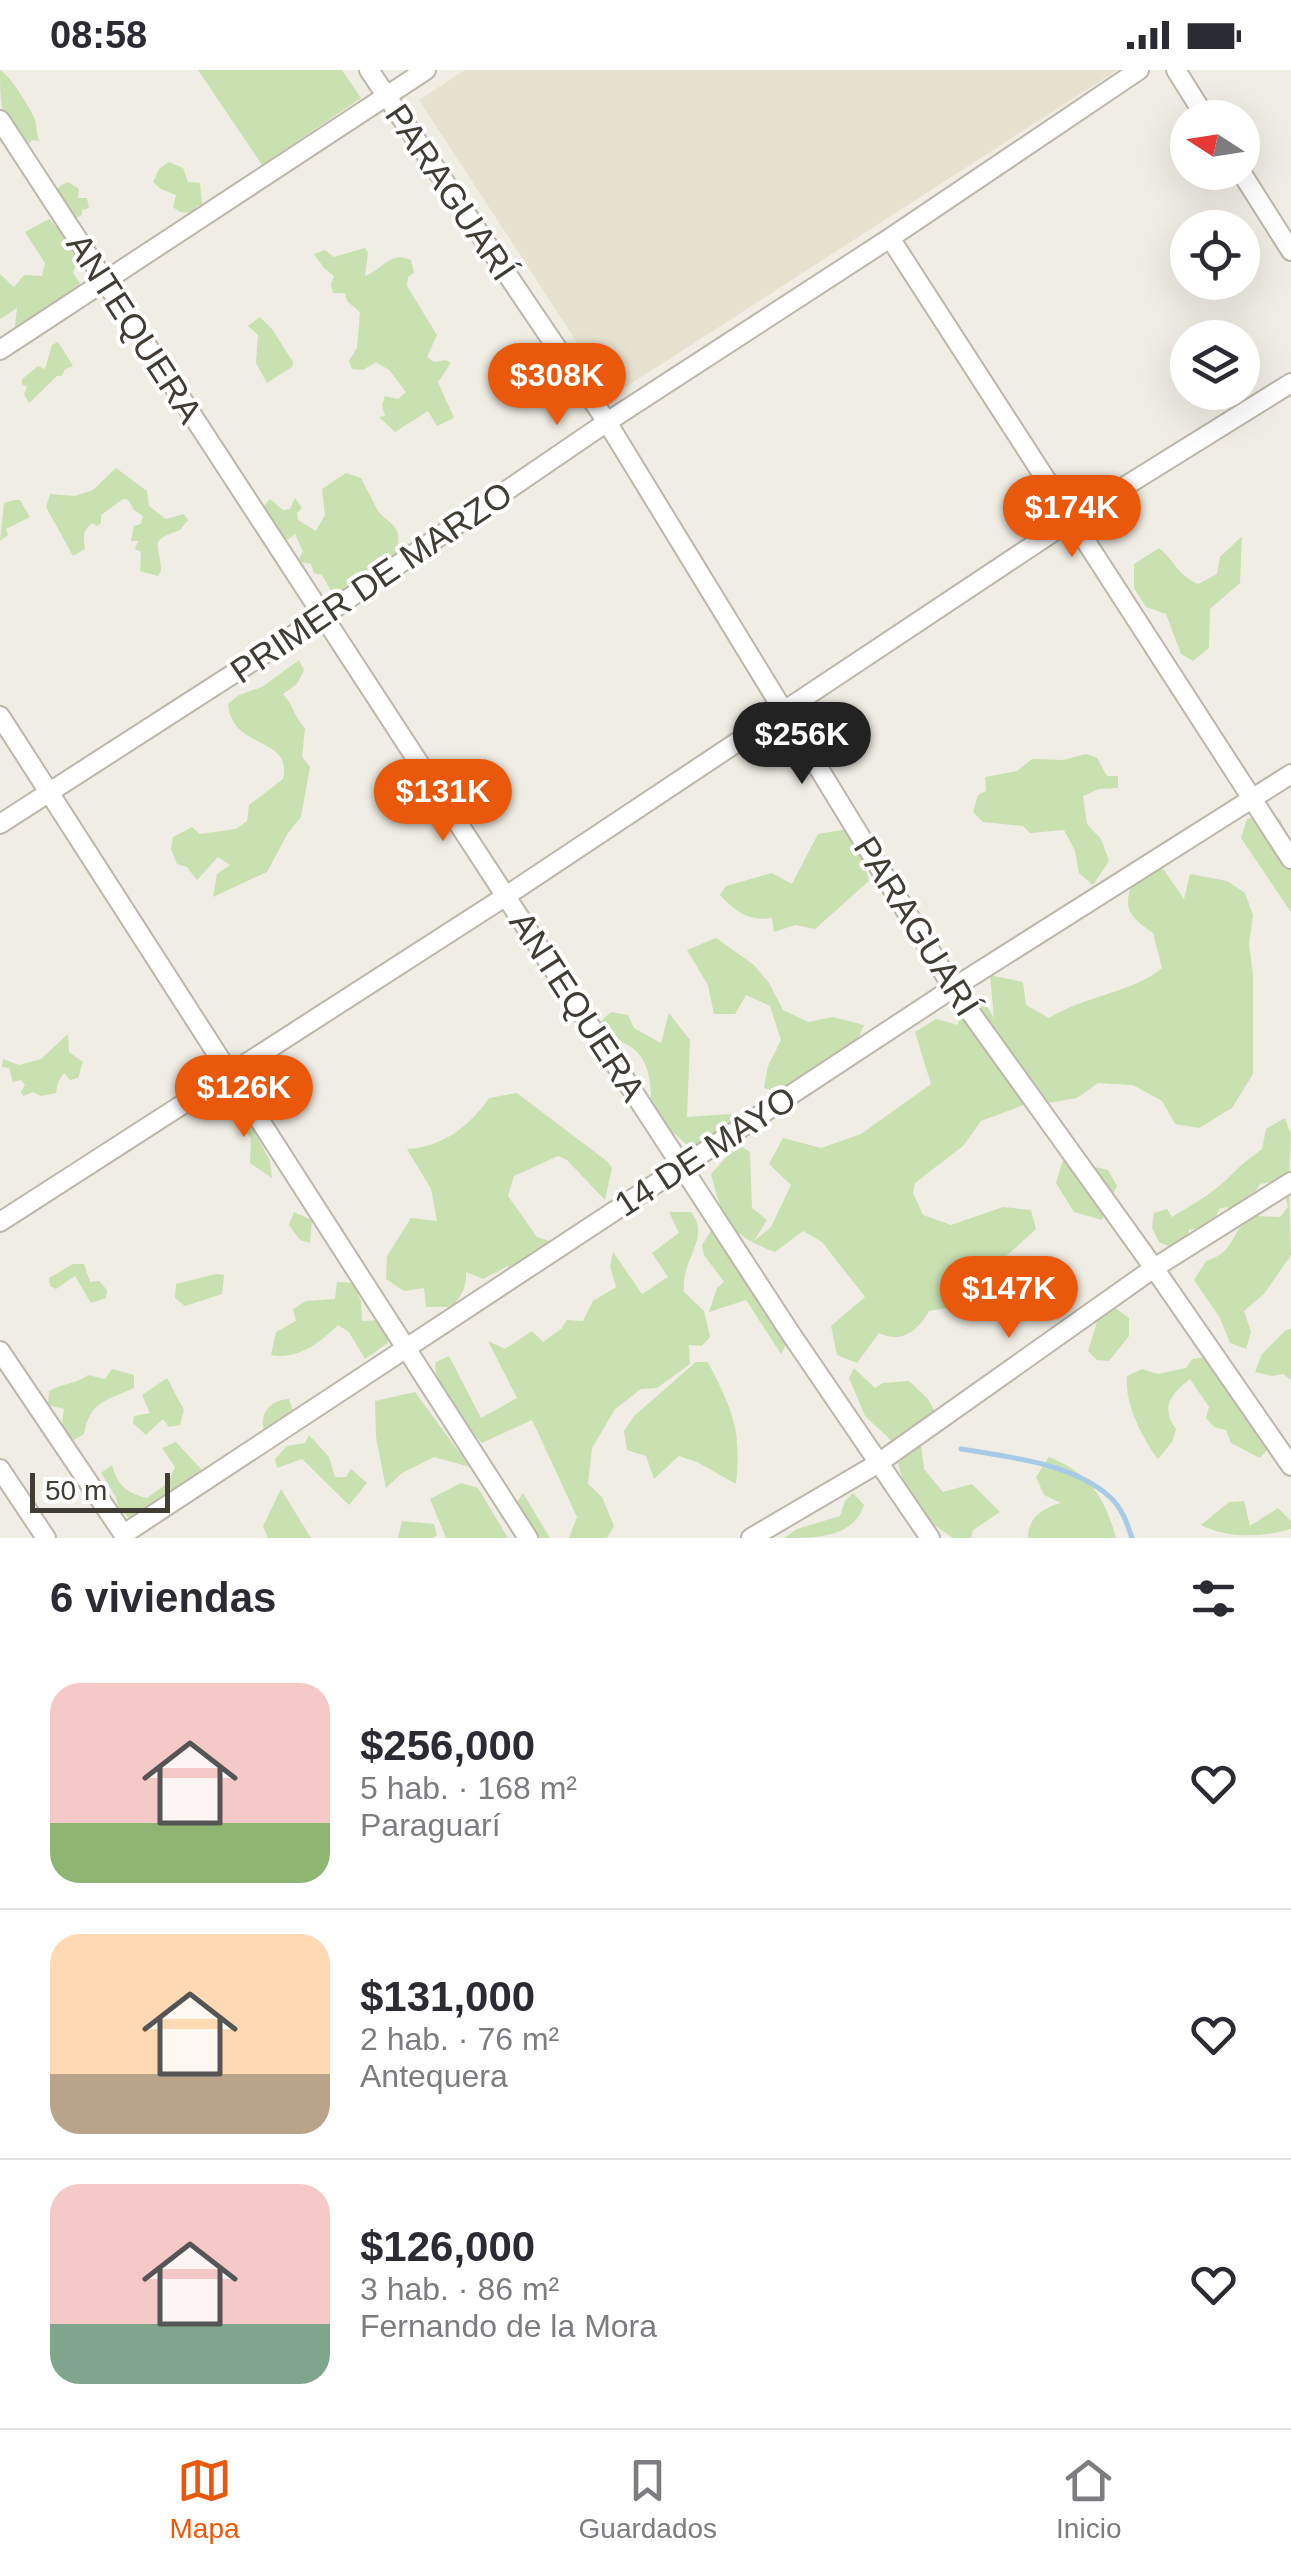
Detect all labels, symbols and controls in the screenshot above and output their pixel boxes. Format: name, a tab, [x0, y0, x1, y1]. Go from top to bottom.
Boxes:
text: 08:58	[50, 14, 147, 56]
street label: PARAGUARÍ	[378, 97, 524, 288]
north arrow	[1170, 100, 1260, 190]
map controls	[1170, 100, 1260, 410]
button: locate	[1170, 210, 1260, 300]
street label: ANTEQUERA	[59, 226, 211, 431]
button: layers	[1170, 320, 1260, 410]
pin: $308K	[487, 343, 627, 428]
text: $308K	[510, 357, 604, 393]
street label: PRIMER DE MARZO	[223, 473, 519, 691]
pin: $174K	[1002, 475, 1142, 560]
text: $174K	[1025, 489, 1119, 525]
pin: $256K	[732, 702, 872, 787]
text: $256K	[755, 716, 849, 752]
pin: $131K	[373, 759, 513, 844]
text: $131K	[396, 773, 490, 809]
street label: PARAGUARÍ	[847, 829, 988, 1023]
street label: ANTEQUERA	[502, 904, 654, 1109]
pin: $126K	[174, 1055, 314, 1140]
text: $126K	[197, 1069, 291, 1105]
street label: 14 DE MAYO	[607, 1078, 803, 1224]
pin: $147K	[939, 1256, 1079, 1341]
text: $147K	[962, 1270, 1056, 1306]
scale bar	[30, 1468, 170, 1512]
text: 50 m	[45, 1475, 107, 1506]
icon: filters	[1186, 1571, 1241, 1626]
text: 6 viviendas	[50, 1574, 276, 1621]
text: $256,000	[360, 1722, 535, 1769]
icon: home	[130, 1723, 250, 1843]
icon: heart	[1186, 1756, 1241, 1811]
text: 5 hab. · 168 m²	[360, 1770, 577, 1806]
text: Paraguarí	[360, 1807, 501, 1843]
text: $131,000	[360, 1973, 535, 2020]
icon: home	[130, 1974, 250, 2094]
icon: heart	[1186, 2007, 1241, 2062]
text: 2 hab. · 76 m²	[360, 2021, 559, 2057]
text: Antequera	[360, 2058, 508, 2094]
text: $126,000	[360, 2223, 535, 2270]
icon: home	[130, 2224, 250, 2344]
icon: heart	[1186, 2257, 1241, 2312]
text: 3 hab. · 86 m²	[360, 2271, 559, 2307]
text: Fernando de la Mora	[360, 2308, 657, 2344]
tab: Mapa	[170, 2453, 240, 2545]
tab: Guardados	[579, 2453, 717, 2545]
tab: Inicio	[1056, 2453, 1121, 2545]

